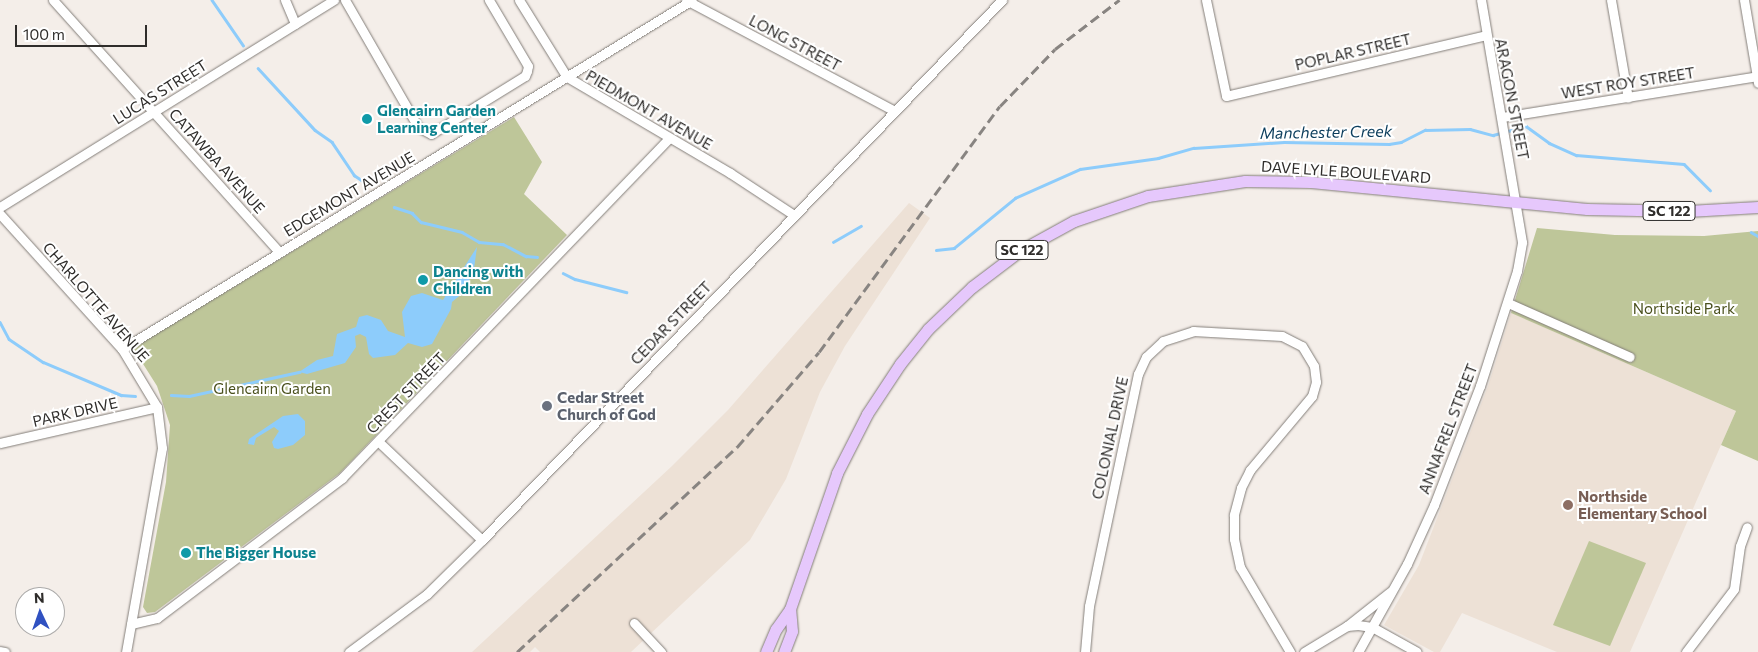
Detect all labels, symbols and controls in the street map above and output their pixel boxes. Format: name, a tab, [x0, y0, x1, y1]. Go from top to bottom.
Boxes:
street label: LONG STREET	[746, 11, 844, 75]
scale bar	[18, 15, 150, 47]
text: 100 m	[23, 25, 65, 43]
street label: POPLAR STREET	[1293, 30, 1413, 74]
street label: ARAGON STREET	[1491, 37, 1533, 161]
street label: LUCAS STREET	[110, 56, 210, 128]
street label: WEST ROY STREET	[1560, 64, 1696, 102]
street label: PIEDMONT AVENUE	[583, 66, 715, 154]
place label: Glencairn Garden Learning Center	[377, 101, 496, 136]
street label: CATAWBA AVENUE	[165, 105, 269, 217]
marker: Glencairn Garden Learning Center	[361, 113, 373, 125]
water label: Manchester Creek	[1260, 121, 1392, 143]
street label: EDGEMONT AVENUE	[280, 148, 418, 240]
street label: DAVE LYLE BOULEVARD	[1261, 157, 1431, 187]
road number: SC 122	[1642, 200, 1696, 222]
street label: CHARLOTTE AVENUE	[39, 238, 153, 366]
road number: SC 122	[994, 238, 1050, 262]
place label: Dancing with Children	[433, 262, 523, 297]
marker: Dancing with Children	[417, 274, 429, 286]
street label: CEDAR STREET	[627, 278, 715, 368]
park label: Northside Park	[1633, 300, 1735, 318]
street label: CREST STREET	[363, 349, 449, 437]
street label: ANNAFREL STREET	[1415, 361, 1481, 497]
street label: COLONIAL DRIVE	[1088, 375, 1132, 501]
park label: Glencairn Garden	[213, 380, 331, 398]
place label: Cedar Street Church of God	[557, 388, 656, 423]
street label: PARK DRIVE	[31, 394, 119, 430]
marker: Cedar Street Church of God	[541, 400, 553, 412]
place label: Northside Elementary School	[1578, 487, 1707, 522]
marker: Northside Elementary School	[1562, 499, 1574, 511]
place label: The Bigger House	[196, 544, 316, 562]
marker: The Bigger House	[180, 547, 192, 559]
north arrow	[15, 587, 65, 637]
text: N	[34, 589, 45, 606]

